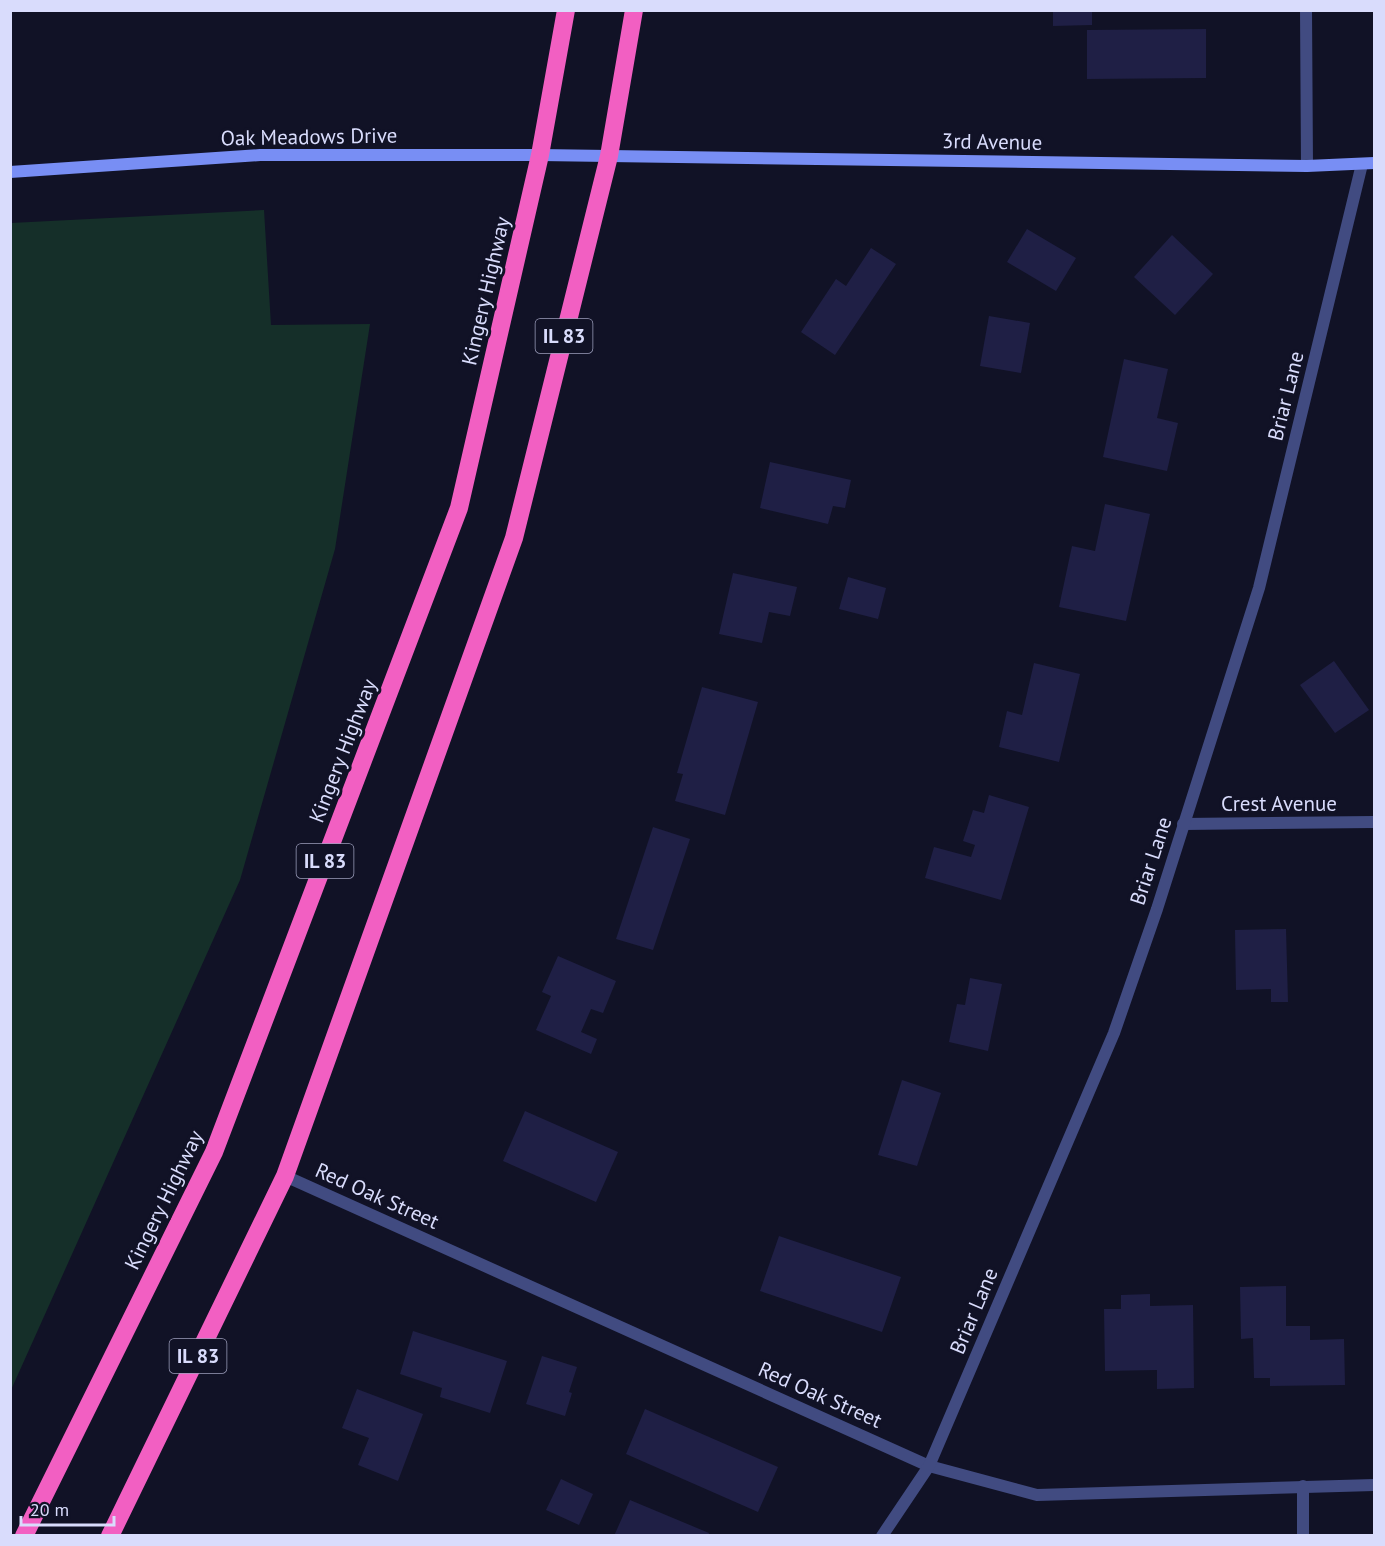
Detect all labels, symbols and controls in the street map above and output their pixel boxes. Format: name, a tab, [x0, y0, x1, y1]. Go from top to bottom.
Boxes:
street label: Oak Meadows Drive	[220, 121, 398, 152]
street label: 3rd Avenue	[942, 127, 1042, 156]
street label: Kingery Highway	[455, 214, 516, 368]
road number: IL 83	[536, 319, 592, 353]
street label: Briar Lane	[1261, 348, 1310, 443]
street label: Kingery Highway	[303, 675, 382, 827]
street label: Crest Avenue	[1221, 790, 1337, 817]
street label: Briar Lane	[1124, 813, 1177, 908]
road number: IL 83	[296, 844, 354, 878]
street label: Kingery Highway	[118, 1125, 209, 1274]
street label: Red Oak Street	[311, 1156, 443, 1235]
street label: Briar Lane	[943, 1264, 1004, 1358]
road number: IL 83	[170, 1339, 226, 1373]
street label: Red Oak Street	[754, 1355, 886, 1434]
scale bar	[21, 1489, 114, 1527]
text: 20 m	[30, 1498, 69, 1521]

